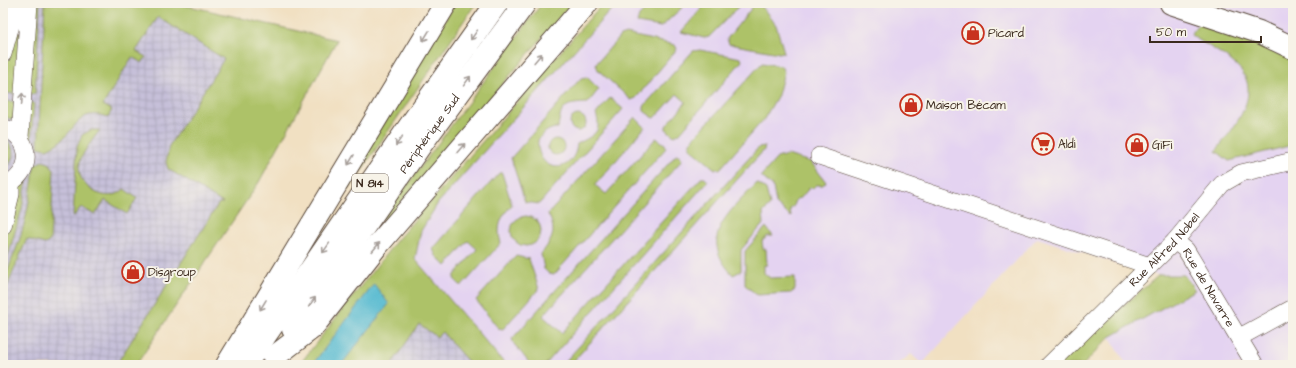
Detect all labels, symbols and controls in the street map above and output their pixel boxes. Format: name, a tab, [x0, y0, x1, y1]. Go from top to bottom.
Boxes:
scale bar	[1150, 18, 1261, 44]
shop icon: Picard	[960, 20, 986, 46]
text: 50 m	[1156, 24, 1187, 41]
place label: Picard	[988, 25, 1024, 42]
one-way arrow	[470, 29, 478, 40]
one-way arrow	[421, 30, 429, 42]
one-way arrow	[534, 53, 543, 64]
one-way arrow	[463, 76, 471, 87]
street label: Périphérique Sud	[395, 91, 464, 177]
shop icon: Maison Bécam	[898, 92, 924, 118]
one-way arrow	[18, 93, 25, 106]
place label: Maison Bécam	[926, 97, 1006, 114]
supermarket icon: Aldi	[1030, 131, 1056, 157]
shop icon: GiFi	[1124, 132, 1150, 158]
one-way arrow	[395, 135, 403, 146]
place label: Aldi	[1058, 136, 1076, 153]
place label: GiFi	[1152, 137, 1172, 154]
one-way arrow	[456, 144, 465, 154]
one-way arrow	[347, 154, 355, 166]
road number: N 814	[352, 174, 388, 192]
street label: Rue Alfred Nobel	[1125, 209, 1203, 290]
one-way arrow	[372, 241, 381, 252]
one-way arrow	[321, 242, 329, 254]
street label: Rue de Navarre	[1178, 245, 1239, 331]
shop icon: Disgroup	[120, 259, 146, 285]
place label: Disgroup	[148, 264, 196, 282]
one-way arrow	[308, 297, 316, 308]
one-way arrow	[259, 299, 267, 311]

